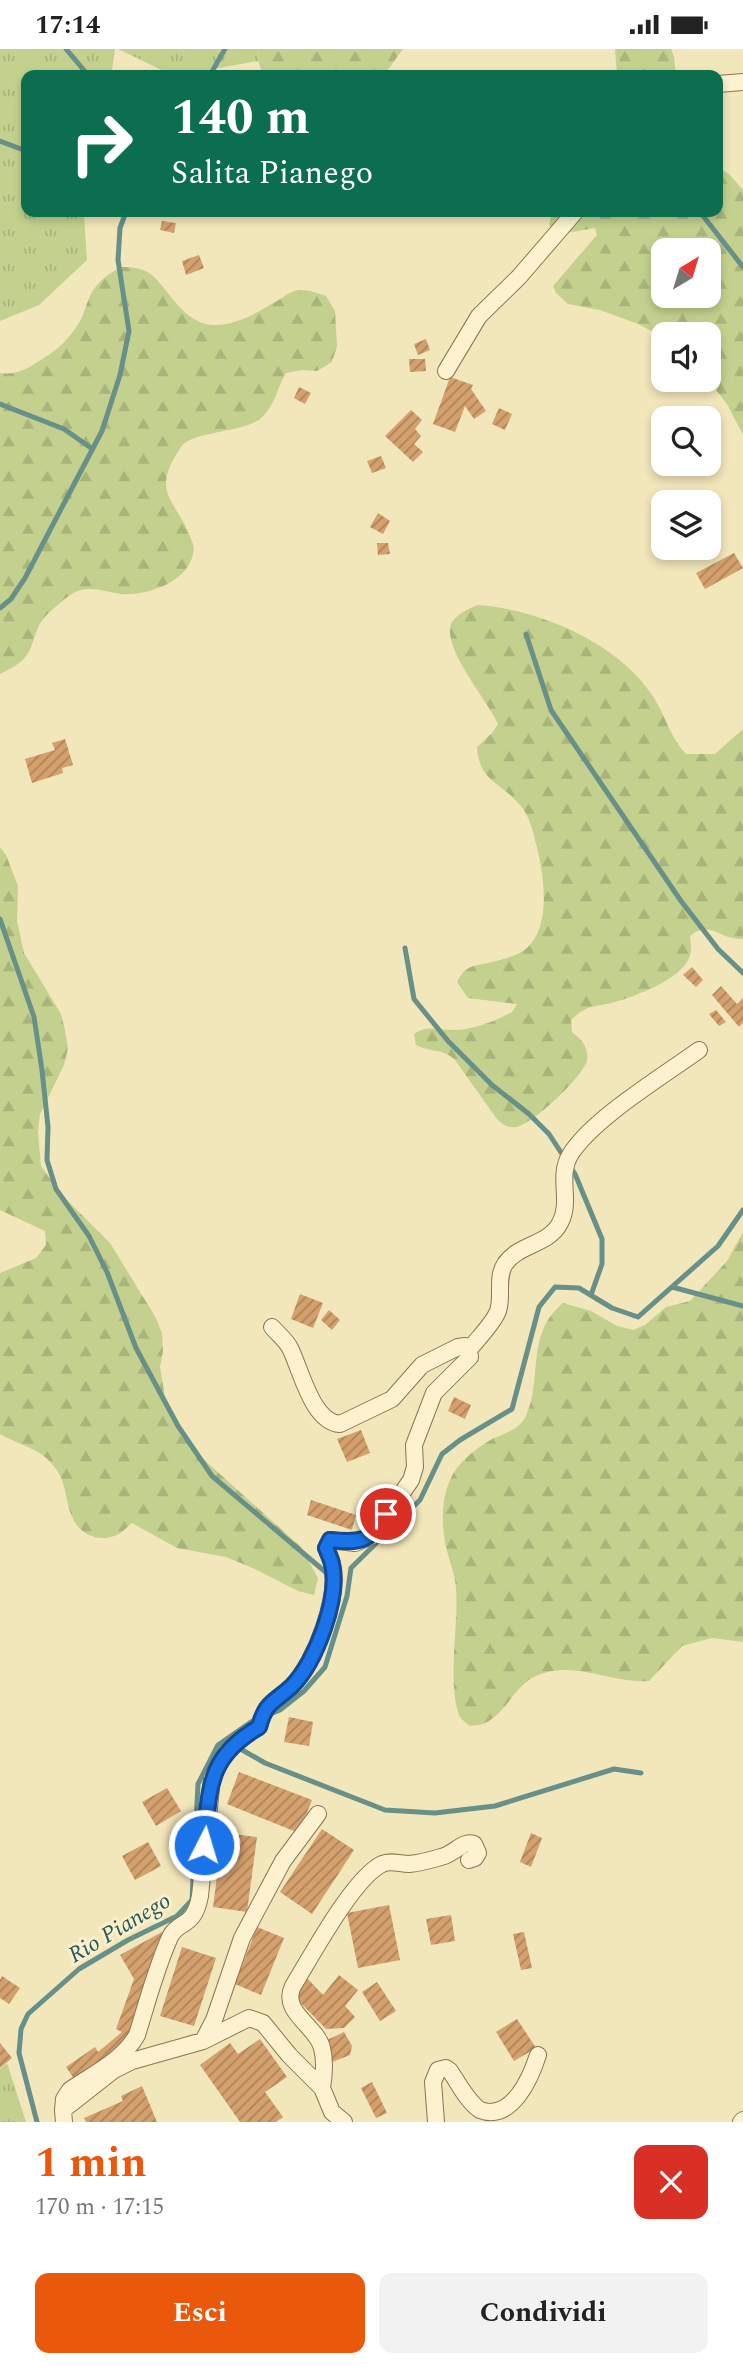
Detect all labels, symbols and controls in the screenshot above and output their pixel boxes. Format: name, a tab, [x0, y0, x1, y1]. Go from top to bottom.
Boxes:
text: 17:14	[35, 5, 100, 45]
text: 140 m	[171, 81, 310, 156]
icon: right	[56, 98, 147, 189]
text: Salita Pianego	[171, 149, 373, 198]
north arrow	[651, 238, 721, 308]
map controls	[651, 238, 721, 560]
button: sound	[651, 322, 721, 392]
button: search	[651, 406, 721, 476]
button: layers	[651, 490, 721, 560]
pin	[356, 1484, 416, 1544]
icon: arrive	[367, 1495, 405, 1533]
position arrow	[167, 1808, 241, 1882]
water label: Rio Pianego	[62, 1884, 178, 1973]
text: 1 min	[35, 2132, 147, 2195]
button: close	[634, 2145, 708, 2219]
text: 170 m · 17:15	[35, 2190, 164, 2225]
button: Esci	[35, 2273, 365, 2353]
button: Condividi	[379, 2273, 708, 2353]

